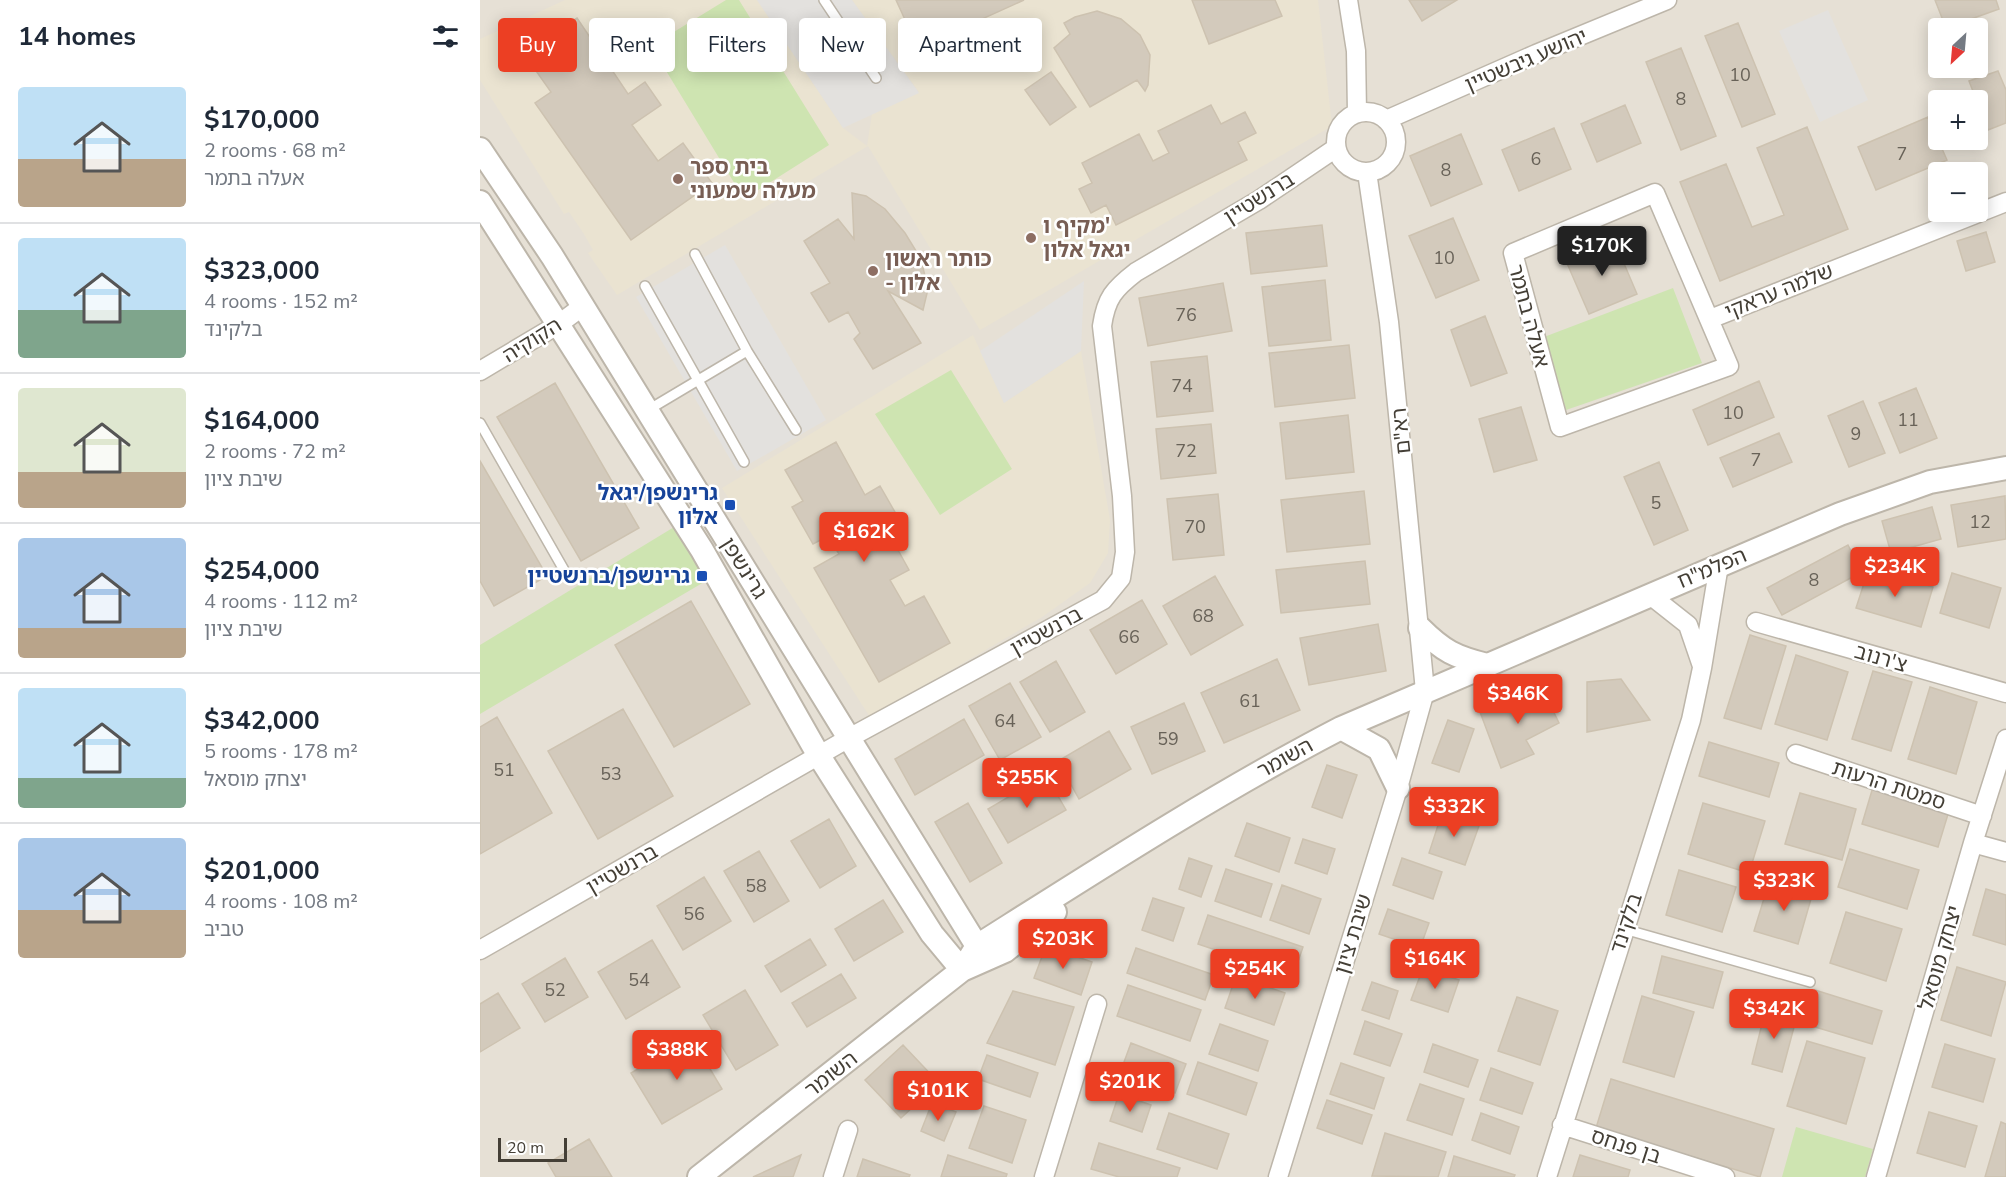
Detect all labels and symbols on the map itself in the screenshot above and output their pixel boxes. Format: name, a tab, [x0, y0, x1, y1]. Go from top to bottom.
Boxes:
north arrow	[1928, 18, 1988, 78]
street label: יהושע גיבשטיין	[1461, 22, 1591, 98]
house number: 10	[1729, 63, 1751, 87]
house number: 8	[1676, 87, 1686, 111]
house number: 7	[1897, 142, 1907, 166]
house number: 6	[1531, 147, 1541, 171]
place label: בית ספר מעלה שמעוני	[690, 153, 816, 205]
house number: 8	[1441, 158, 1451, 182]
street label: ברנשטיין	[1218, 165, 1300, 231]
marker: בית ספר מעלה שמעוני	[671, 172, 685, 186]
place label: מקיף ו' יגאל אלון	[1043, 212, 1131, 264]
pin: $170K	[1560, 226, 1644, 277]
marker: מקיף ו' יגאל אלון	[1024, 231, 1038, 245]
place label: כותר ראשון - אלון	[885, 245, 992, 297]
house number: 10	[1433, 246, 1455, 270]
street label: שלמה עראקי	[1721, 257, 1837, 325]
street label: אעלה בתמר	[1502, 261, 1556, 371]
marker: כותר ראשון - אלון	[866, 264, 880, 278]
house number: 76	[1175, 303, 1197, 327]
street label: הקוקיה	[497, 311, 567, 369]
house number: 74	[1171, 374, 1193, 398]
house number: 10	[1722, 401, 1744, 425]
street label: רא"ם	[1385, 406, 1417, 456]
house number: 11	[1897, 408, 1919, 432]
house number: 9	[1851, 422, 1861, 446]
house number: 72	[1175, 439, 1197, 463]
house number: 7	[1751, 448, 1761, 472]
place label: גרינשפן/יגאל אלון	[598, 479, 718, 531]
house number: 5	[1651, 491, 1661, 515]
marker: גרינשפן/יגאל אלון	[723, 498, 737, 512]
house number: 12	[1969, 510, 1991, 534]
pin: $162K	[822, 512, 906, 563]
house number: 70	[1184, 515, 1206, 539]
street label: גרינשפן	[714, 532, 774, 604]
street label: הפלמ"ח	[1673, 541, 1751, 595]
pin: $234K	[1853, 547, 1937, 598]
place label: גרינשפן/ברנשטיין	[527, 562, 690, 590]
house number: 8	[1809, 568, 1819, 592]
marker: גרינשפן/ברנשטיין	[695, 569, 709, 583]
street label: ברנשטיין	[1005, 600, 1087, 662]
house number: 68	[1192, 604, 1214, 628]
house number: 66	[1118, 625, 1140, 649]
street label: צ'רנוב	[1851, 637, 1911, 679]
pin: $346K	[1476, 674, 1560, 725]
house number: 61	[1239, 689, 1261, 713]
house number: 64	[994, 709, 1016, 733]
house number: 59	[1157, 727, 1179, 751]
street label: השומר	[1252, 731, 1318, 785]
street label: סמטת הרעות	[1829, 753, 1949, 817]
house number: 51	[493, 758, 515, 782]
pin: $255K	[985, 758, 1069, 809]
house number: 53	[600, 762, 622, 786]
pin: $332K	[1412, 787, 1496, 838]
street label: ברנשטיין	[581, 837, 663, 901]
pin: $323K	[1742, 861, 1826, 912]
house number: 58	[745, 874, 767, 898]
street label: בלקינד	[1603, 889, 1649, 957]
street label: שיבת ציון	[1328, 890, 1378, 978]
house number: 56	[683, 902, 705, 926]
street label: יצחק מוסאל	[1912, 902, 1968, 1014]
pin: $203K	[1021, 919, 1105, 970]
pin: $164K	[1393, 939, 1477, 990]
pin: $254K	[1213, 949, 1297, 1000]
house number: 54	[628, 968, 650, 992]
house number: 52	[544, 978, 566, 1002]
pin: $342K	[1732, 989, 1816, 1040]
pin: $388K	[635, 1030, 719, 1081]
street label: השומר	[799, 1045, 863, 1103]
pin: $201K	[1088, 1062, 1172, 1113]
pin: $101K	[896, 1071, 980, 1122]
street label: בן פנחס	[1587, 1122, 1665, 1170]
scale bar	[498, 1135, 567, 1162]

